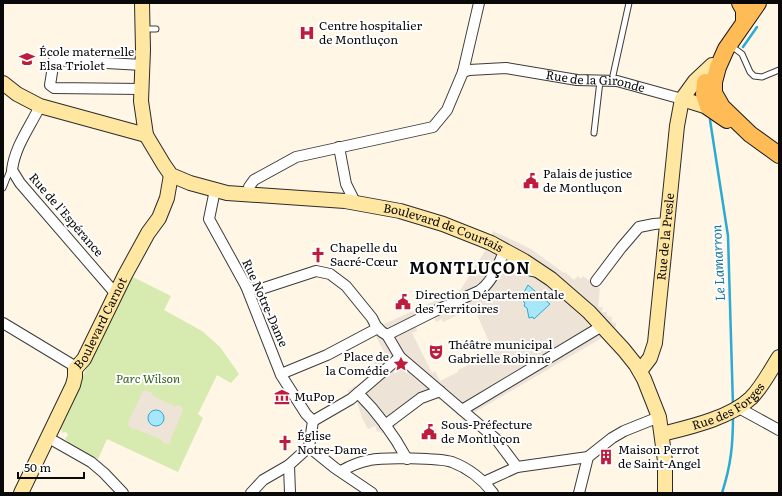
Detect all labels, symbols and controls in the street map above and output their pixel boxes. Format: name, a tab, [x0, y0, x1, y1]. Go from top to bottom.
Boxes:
place label: Centre hospitalier de Montluçon	[319, 16, 422, 48]
hospital icon: Centre hospitalier de Montluçon	[298, 24, 316, 42]
place label: École maternelle Elsa Triolet	[39, 42, 134, 74]
school or university icon: École maternelle Elsa Triolet	[18, 50, 36, 68]
street label: Rue de la Gironde	[545, 65, 647, 96]
place label: Palais de justice de Montluçon	[543, 164, 632, 196]
street label: Rue de l'Espérance	[25, 169, 108, 260]
public building icon: Palais de justice de Montluçon	[522, 172, 540, 190]
street label: Rue de la Presle	[651, 192, 678, 281]
street label: Boulevard de Courtais	[382, 198, 508, 256]
water label: Le Lamarron	[706, 224, 729, 302]
place label: Chapelle du Sacré-Cœur	[330, 238, 398, 270]
church icon: Chapelle du Sacré-Cœur	[309, 246, 327, 264]
district label: MONTLUÇON	[409, 255, 531, 279]
street label: Rue Notre-Dame	[238, 256, 293, 349]
street label: Boulevard Carnot	[69, 274, 131, 373]
place label: Direction Départementale des Territoires	[415, 285, 564, 317]
public building icon: Direction Départementale des Territoires	[394, 293, 412, 311]
place label: Théâtre municipal Gabrielle Robinne	[448, 335, 553, 367]
theatre icon: Théâtre municipal Gabrielle Robinne	[427, 343, 445, 361]
place label: Place de la Comédie	[325, 347, 389, 379]
place icon: Place de la Comédie	[392, 355, 410, 373]
park label: Parc Wilson	[116, 369, 180, 387]
street label: Rue des Forges	[690, 378, 769, 434]
place label: MuPop	[294, 387, 335, 405]
museum icon: MuPop	[273, 388, 291, 406]
place label: Sous-Préfecture de Montluçon	[441, 415, 532, 447]
public building icon: Sous-Préfecture de Montluçon	[420, 423, 438, 441]
place label: Église Notre-Dame	[297, 426, 367, 458]
church icon: Église Notre-Dame	[276, 434, 294, 452]
place label: Maison Perrot de Saint-Angel	[618, 440, 701, 472]
building icon: Maison Perrot de Saint-Angel	[597, 448, 615, 466]
scale bar	[18, 454, 84, 480]
text: 50 m	[24, 458, 51, 476]

